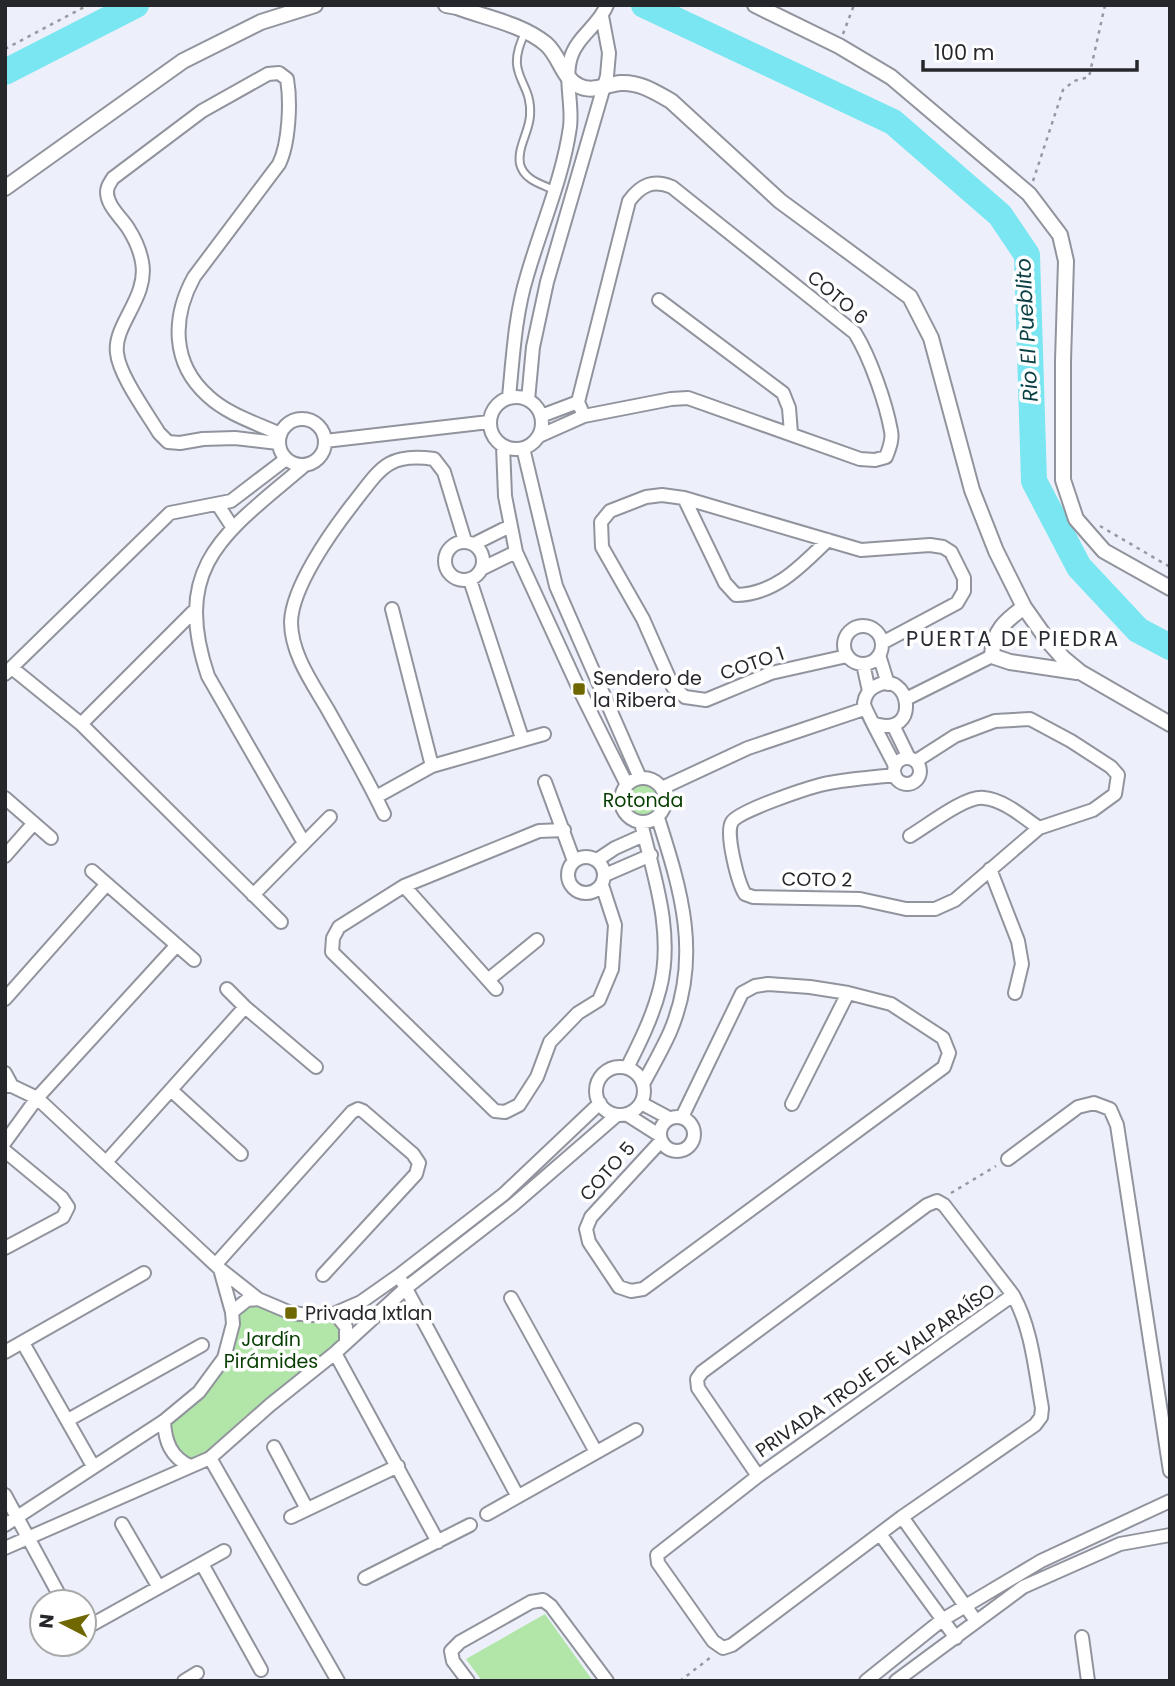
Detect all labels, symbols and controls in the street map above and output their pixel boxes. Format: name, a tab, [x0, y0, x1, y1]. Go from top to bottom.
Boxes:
scale bar	[923, 28, 1136, 72]
text: 100 m	[934, 38, 994, 67]
water label: Rio El Pueblito	[1008, 257, 1045, 403]
street label: COTO 6	[801, 264, 874, 331]
district label: PUERTA DE PIEDRA	[906, 624, 1120, 653]
street label: COTO 1	[717, 640, 788, 687]
place label: Sendero de la Ribera	[593, 665, 702, 714]
marker: Sendero de la Ribera	[571, 681, 587, 697]
park label: Rotonda	[603, 787, 683, 814]
street label: COTO 2	[781, 865, 853, 894]
street label: COTO 5	[573, 1136, 641, 1207]
street label: PRIVADA TROJE DE VALPARAÍSO	[750, 1277, 1001, 1464]
place label: Privada Ixtlan	[305, 1300, 432, 1327]
marker: Privada Ixtlan	[283, 1305, 299, 1321]
park label: Jardín Pirámides	[224, 1326, 318, 1375]
north arrow	[28, 1588, 98, 1658]
text: N	[32, 1613, 61, 1630]

